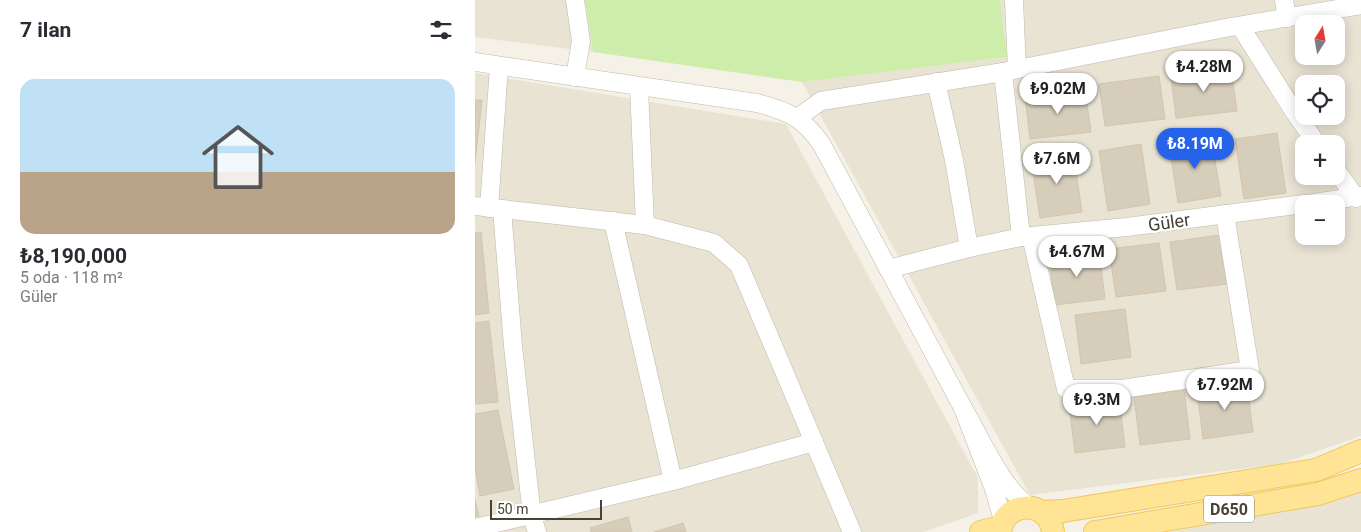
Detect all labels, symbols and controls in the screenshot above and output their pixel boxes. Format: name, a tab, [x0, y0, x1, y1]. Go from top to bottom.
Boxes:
north arrow	[1295, 15, 1345, 65]
map controls	[1295, 15, 1345, 245]
icon: filters	[427, 16, 455, 44]
text: 7 ilan	[20, 18, 71, 42]
pin: ₺4.28M	[1163, 51, 1245, 93]
text: ₺4.28M	[1176, 57, 1232, 76]
pin: ₺9.02M	[1017, 72, 1099, 115]
button: locate	[1295, 75, 1345, 125]
text: ₺9.02M	[1030, 79, 1086, 98]
icon: home	[193, 112, 283, 202]
pin: ₺8.19M	[1154, 128, 1236, 170]
text: ₺8.19M	[1167, 134, 1223, 153]
button: +	[1295, 135, 1345, 185]
pin: ₺7.6M	[1022, 142, 1092, 185]
text: ₺7.6M	[1034, 149, 1080, 168]
button: −	[1295, 195, 1345, 245]
street label: Güler	[1147, 209, 1191, 235]
pin: ₺4.67M	[1036, 236, 1118, 278]
text: ₺4.67M	[1049, 242, 1105, 261]
text: ₺8,190,000	[20, 244, 127, 268]
text: 5 oda · 118 m²	[20, 268, 123, 287]
text: Güler	[20, 287, 58, 306]
pin: ₺7.92M	[1184, 368, 1266, 411]
text: ₺7.92M	[1197, 375, 1253, 394]
pin: ₺9.3M	[1062, 384, 1132, 426]
text: ₺9.3M	[1074, 390, 1120, 409]
road number: D650	[1204, 496, 1254, 522]
scale bar	[490, 497, 603, 520]
text: 50 m	[497, 501, 529, 517]

